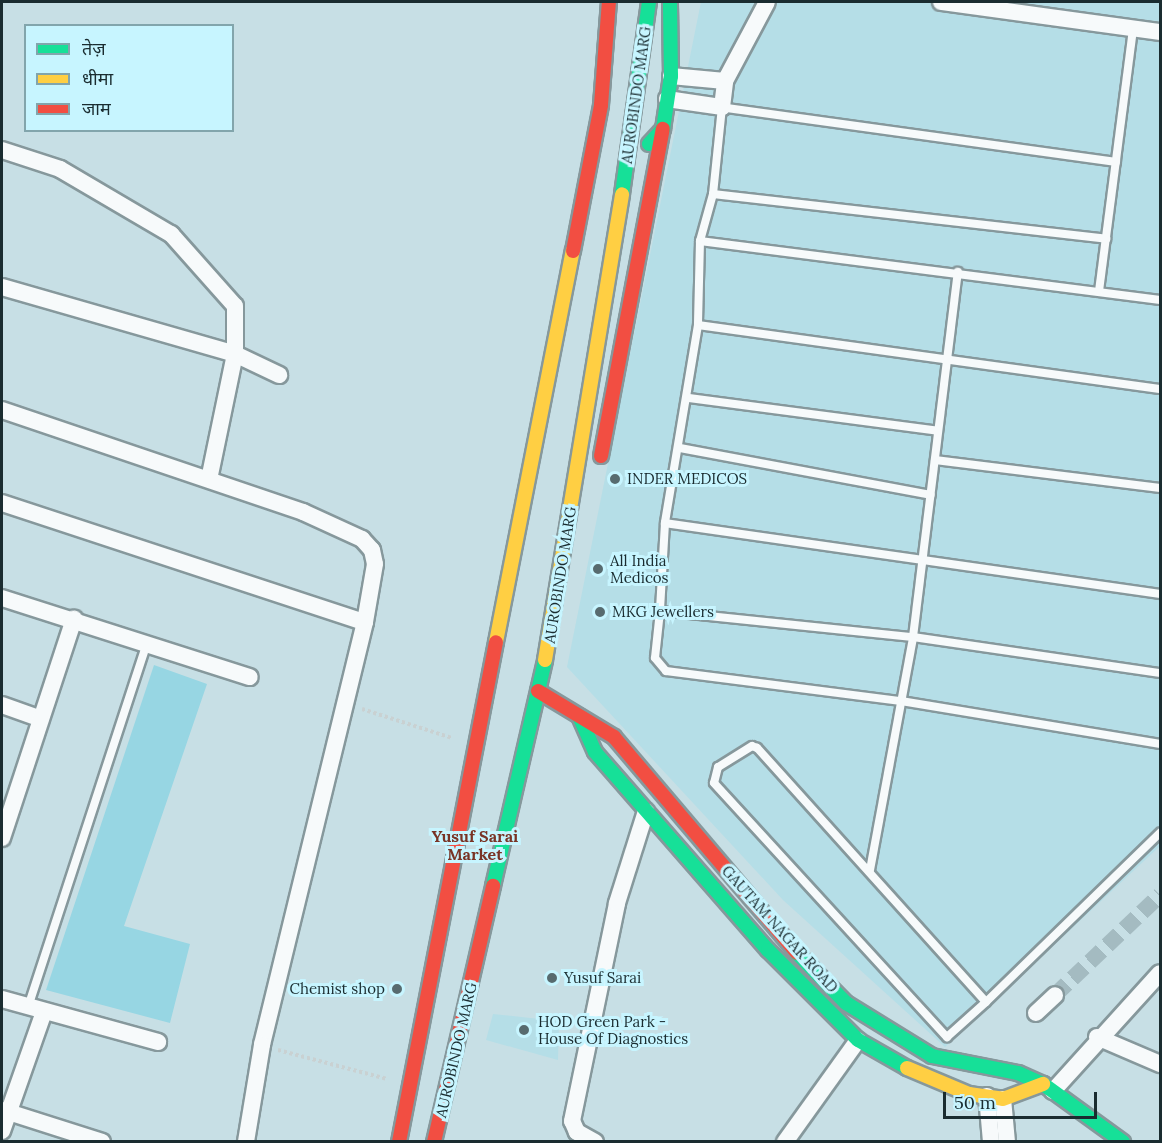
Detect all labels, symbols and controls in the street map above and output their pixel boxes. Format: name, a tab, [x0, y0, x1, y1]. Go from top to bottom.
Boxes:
legend	[24, 24, 234, 132]
street label: AUROBINDO MARG	[617, 25, 655, 165]
text: तेज़	[82, 37, 106, 60]
text: धीमा	[82, 67, 113, 90]
text: जाम	[82, 97, 111, 120]
place label: INDER MEDICOS	[627, 470, 747, 488]
marker: INDER MEDICOS	[608, 472, 622, 486]
street label: AUROBINDO MARG	[540, 505, 580, 645]
place label: All India Medicos	[610, 551, 669, 586]
marker: All India Medicos	[591, 562, 605, 576]
place label: MKG Jewellers	[612, 603, 714, 621]
marker: MKG Jewellers	[593, 605, 607, 619]
district label: Yusuf Sarai Market	[432, 826, 518, 864]
street label: GAUTAM NAGAR ROAD	[718, 862, 842, 996]
place label: Yusuf Sarai	[564, 969, 641, 987]
marker: Yusuf Sarai	[545, 971, 559, 985]
place label: Chemist shop	[289, 980, 385, 998]
street label: AUROBINDO MARG	[432, 981, 480, 1119]
marker: Chemist shop	[390, 982, 404, 996]
place label: HOD Green Park - House Of Diagnostics	[538, 1012, 688, 1047]
marker: HOD Green Park - House Of Diagnostics	[515, 1021, 533, 1039]
scale bar	[946, 1080, 1100, 1118]
text: 50 m	[954, 1091, 996, 1114]

